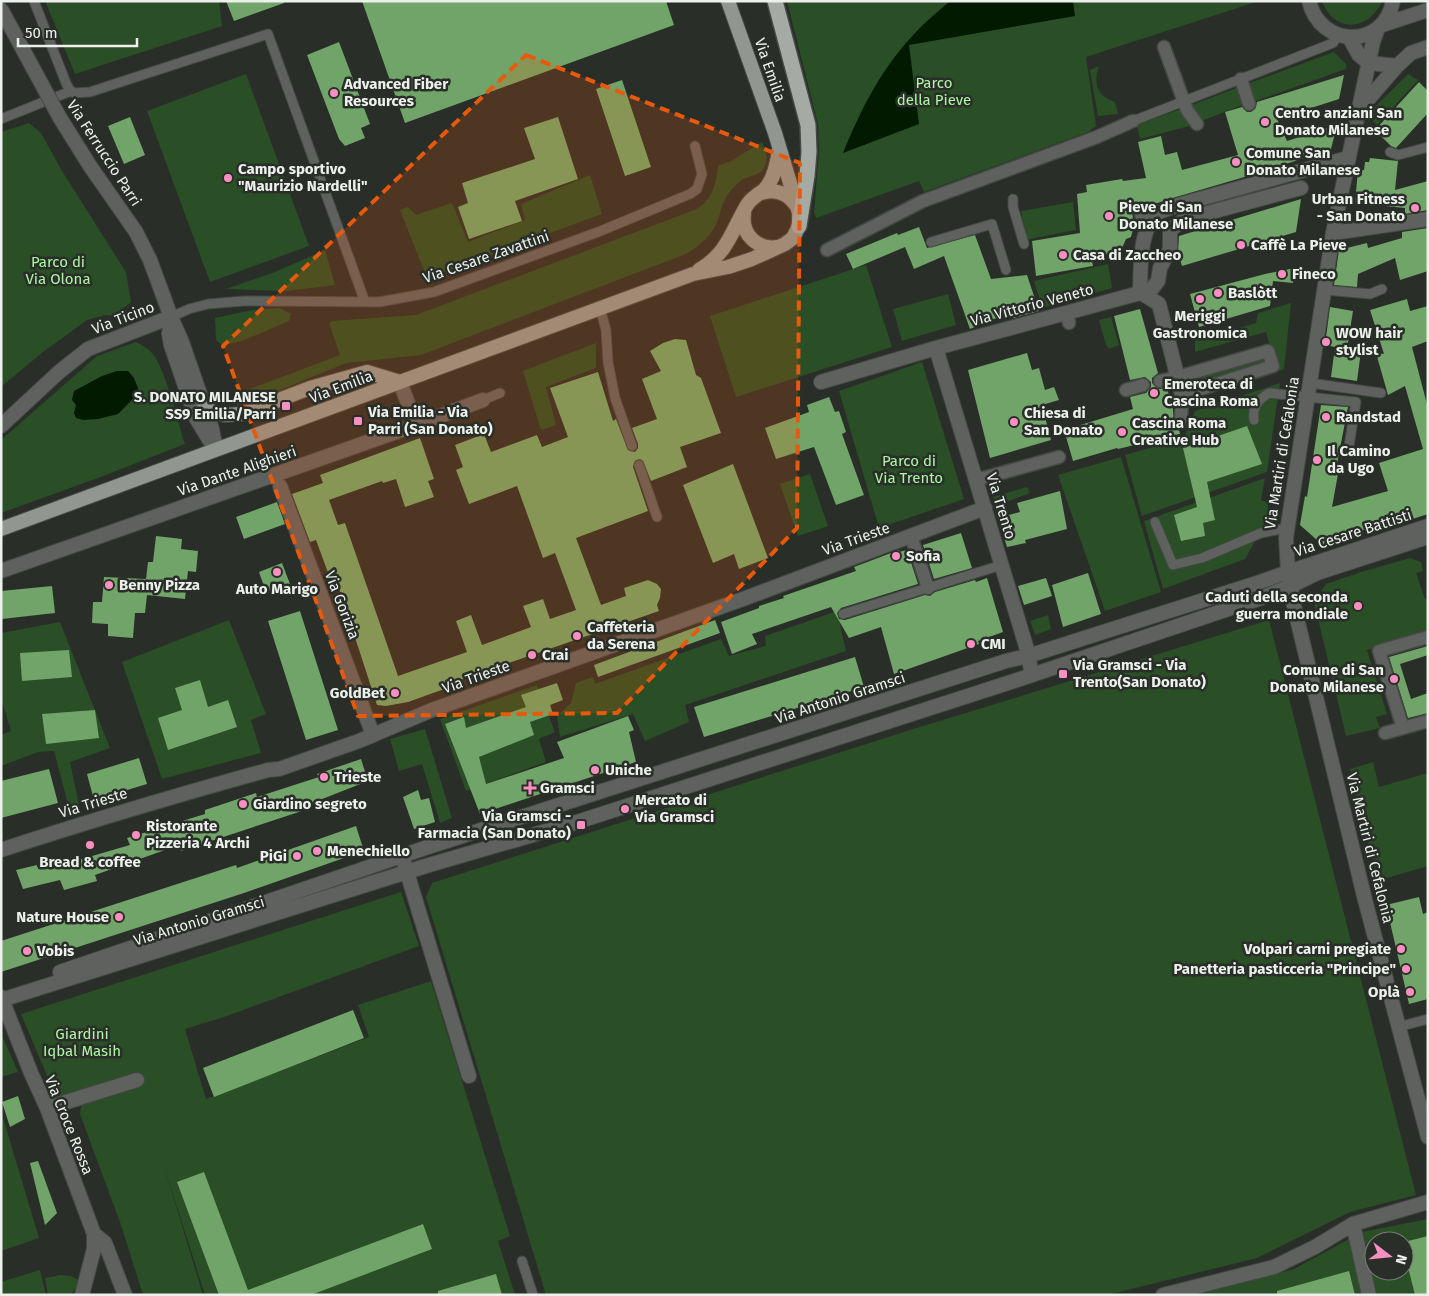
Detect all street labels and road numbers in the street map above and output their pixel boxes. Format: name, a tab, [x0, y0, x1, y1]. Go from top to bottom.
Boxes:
street label: Via Emilia	[751, 36, 789, 104]
street label: Via Ferruccio Parri	[63, 97, 145, 209]
street label: Via Cesare Zavattini	[420, 227, 552, 287]
street label: Via Vittorio Veneto	[969, 280, 1095, 330]
street label: Via Ticino	[89, 298, 157, 338]
street label: Via Emilia	[307, 367, 375, 407]
street label: Via Martiri di Cefalonia	[1261, 375, 1303, 531]
street label: Via Dante Alighieri	[175, 442, 299, 500]
street label: Via Trento	[982, 471, 1020, 541]
street label: Via Cesare Battisti	[1292, 506, 1414, 560]
street label: Via Trieste	[820, 518, 892, 560]
street label: Via Gorizia	[321, 568, 363, 642]
street label: Via Trieste	[440, 656, 512, 698]
street label: Via Antonio Gramsci	[773, 668, 907, 728]
street label: Via Martiri di Cefalonia	[1343, 771, 1397, 925]
street label: Via Trieste	[57, 784, 129, 822]
street label: Via Antonio Gramsci	[131, 893, 267, 949]
street label: Via Croce Rossa	[41, 1073, 97, 1177]

